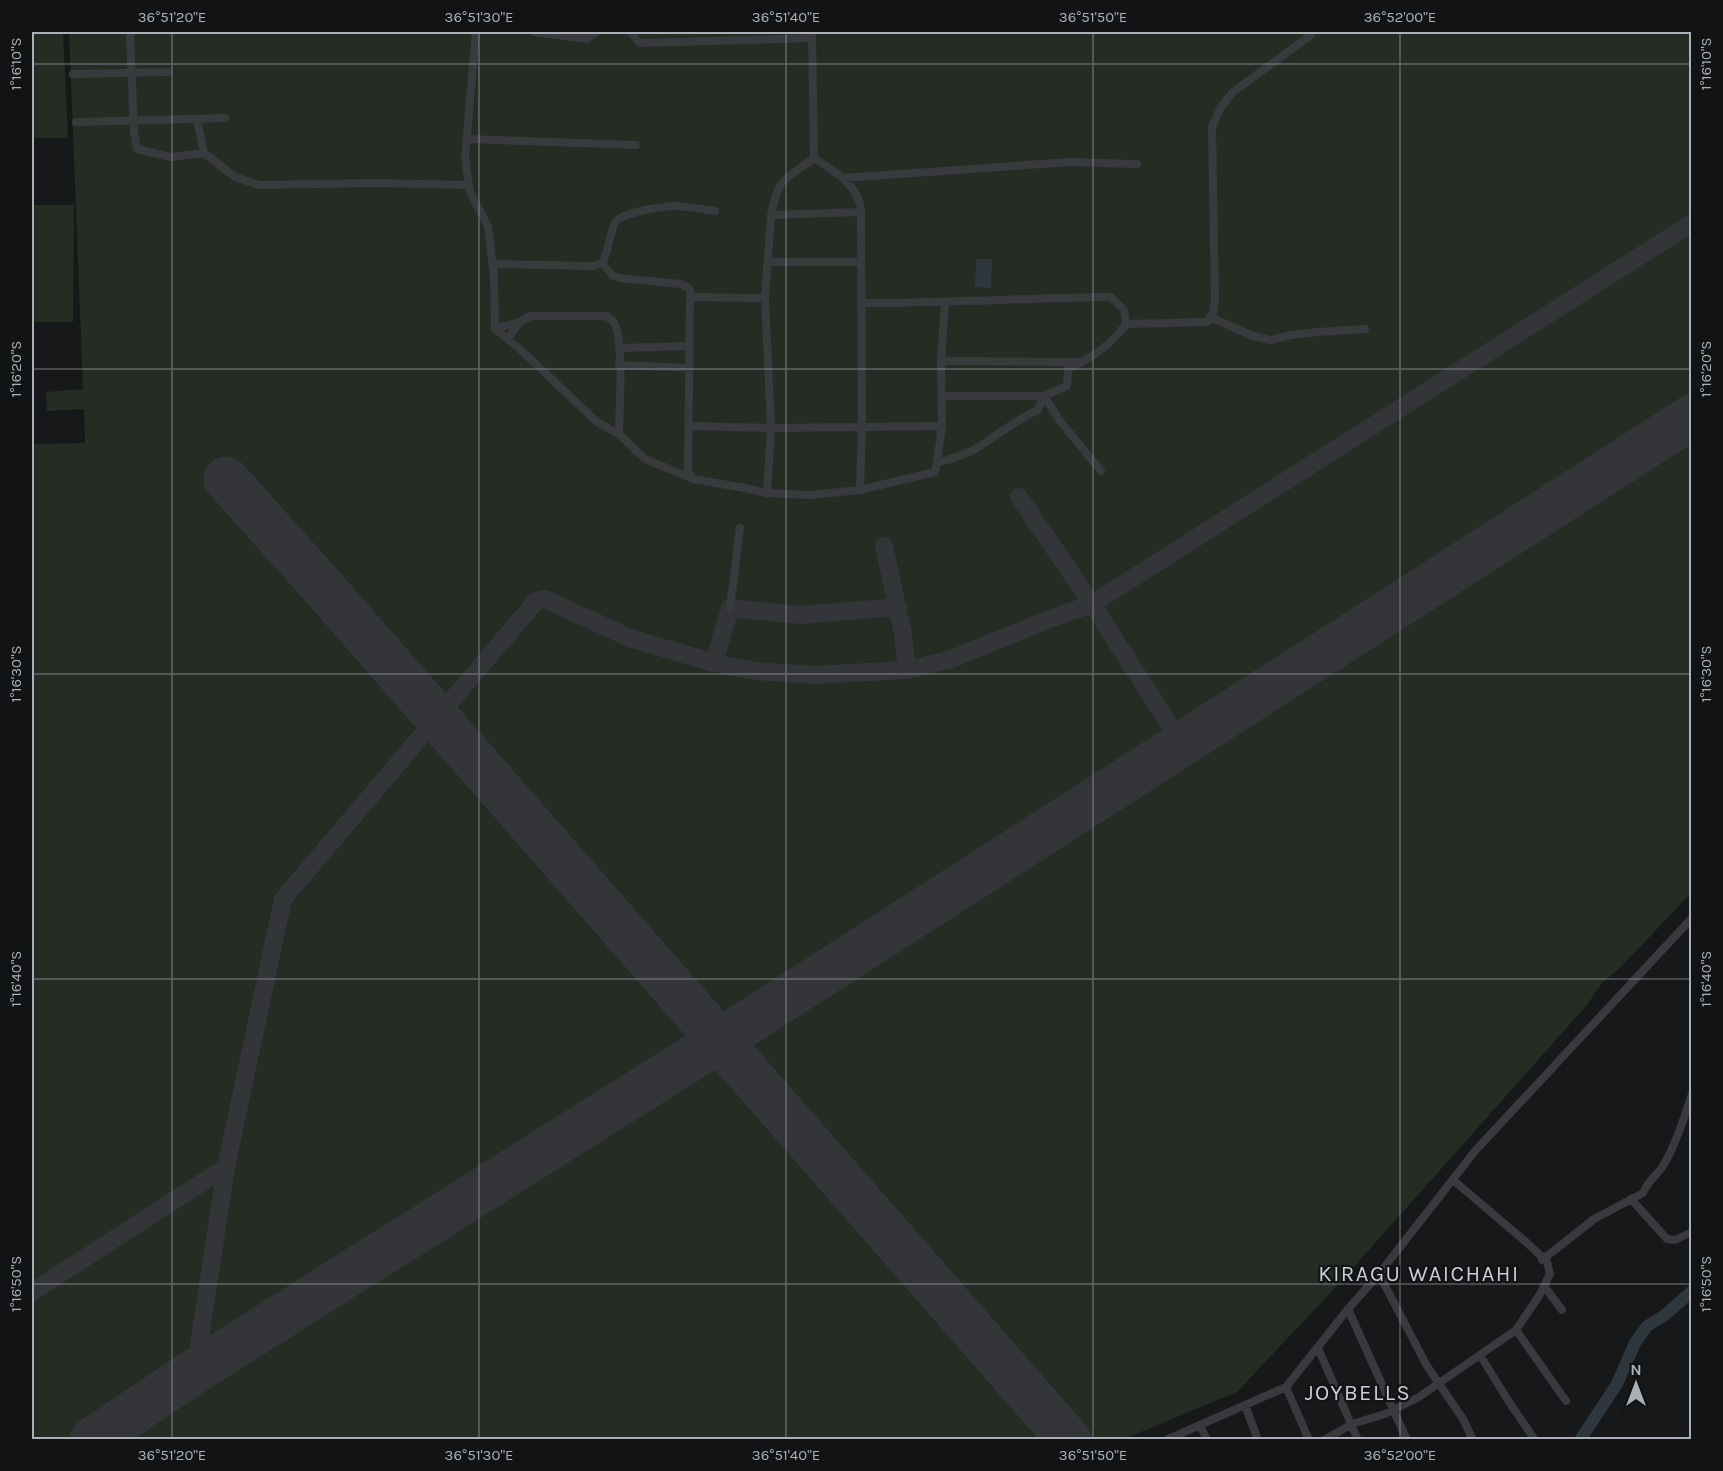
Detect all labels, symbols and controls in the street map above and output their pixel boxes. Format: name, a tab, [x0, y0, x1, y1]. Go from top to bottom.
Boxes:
text: 36°51'20"E	[138, 8, 206, 26]
text: 36°51'30"E	[445, 8, 513, 26]
text: 36°51'40"E	[752, 8, 820, 26]
text: 36°51'50"E	[1059, 8, 1127, 26]
text: 36°52'00"E	[1364, 8, 1436, 26]
text: 1°16'10"S	[7, 37, 25, 91]
text: 1°16'10"S	[1697, 37, 1715, 91]
text: 1°16'20"S	[7, 341, 25, 397]
text: 1°16'20"S	[1697, 341, 1715, 397]
text: 1°16'30"S	[7, 645, 25, 703]
text: 1°16'30"S	[1697, 645, 1715, 703]
text: 1°16'40"S	[7, 951, 25, 1007]
text: 1°16'40"S	[1697, 951, 1715, 1007]
text: 1°16'50"S	[7, 1256, 25, 1312]
text: 1°16'50"S	[1697, 1256, 1715, 1312]
district label: KIRAGU WAICHAHI	[1318, 1261, 1520, 1287]
north arrow	[1606, 1354, 1666, 1414]
text: N	[1630, 1360, 1642, 1379]
district label: JOYBELLS	[1305, 1380, 1411, 1406]
text: 36°51'20"E	[138, 1446, 206, 1464]
text: 36°51'30"E	[445, 1446, 513, 1464]
text: 36°51'40"E	[752, 1446, 820, 1464]
text: 36°51'50"E	[1059, 1446, 1127, 1464]
text: 36°52'00"E	[1364, 1446, 1436, 1464]

